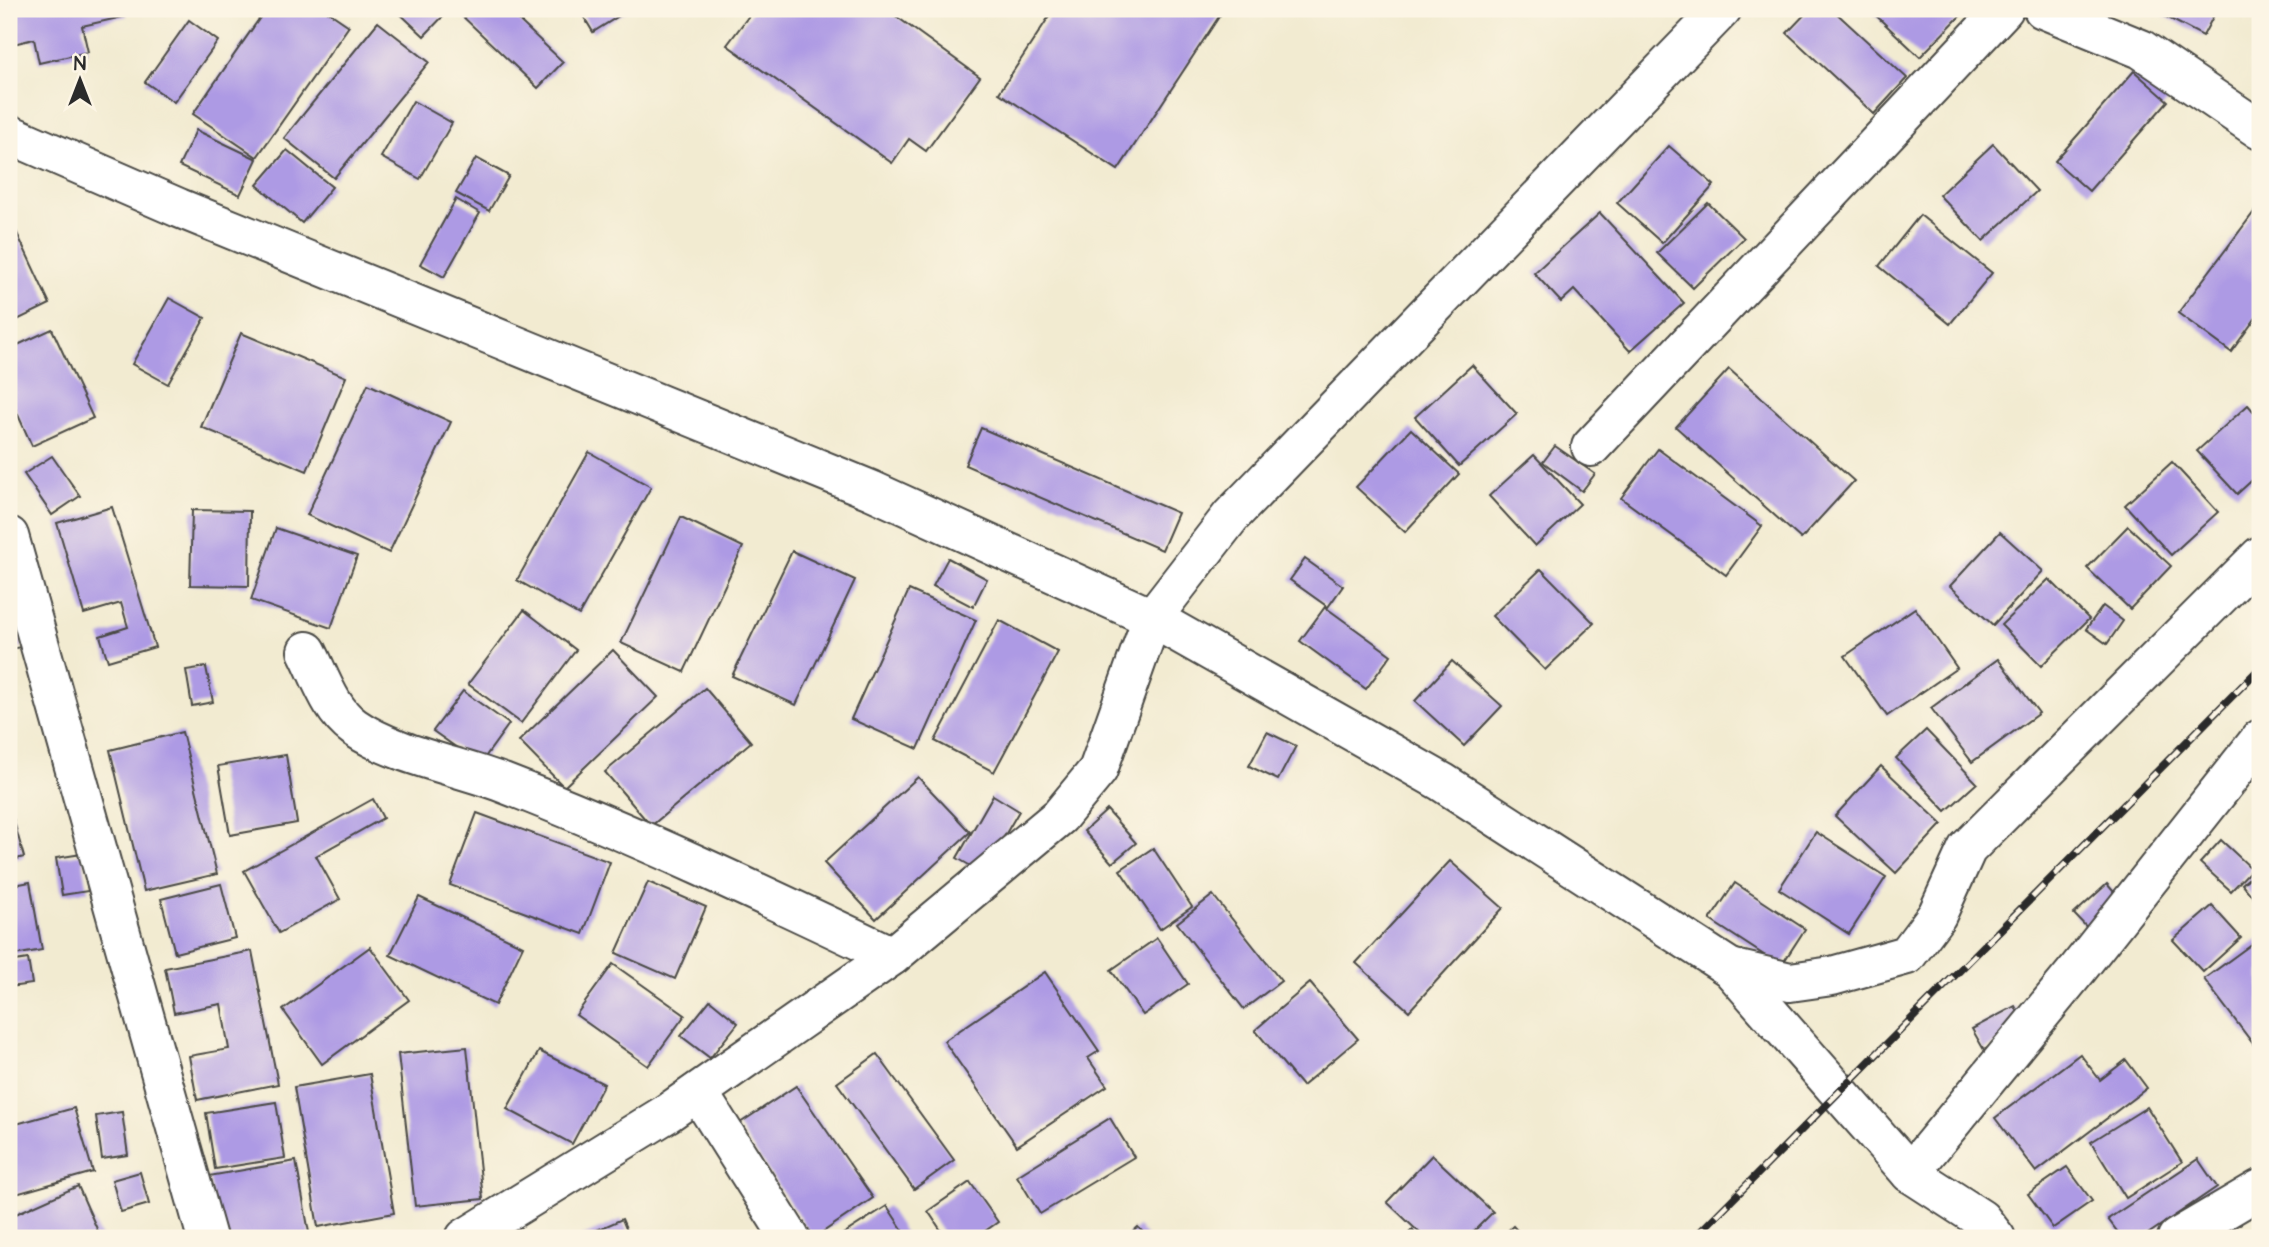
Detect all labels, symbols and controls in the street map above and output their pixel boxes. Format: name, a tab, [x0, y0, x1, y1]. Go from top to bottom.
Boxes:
north arrow	[46, 46, 116, 116]
text: N	[74, 51, 86, 78]

